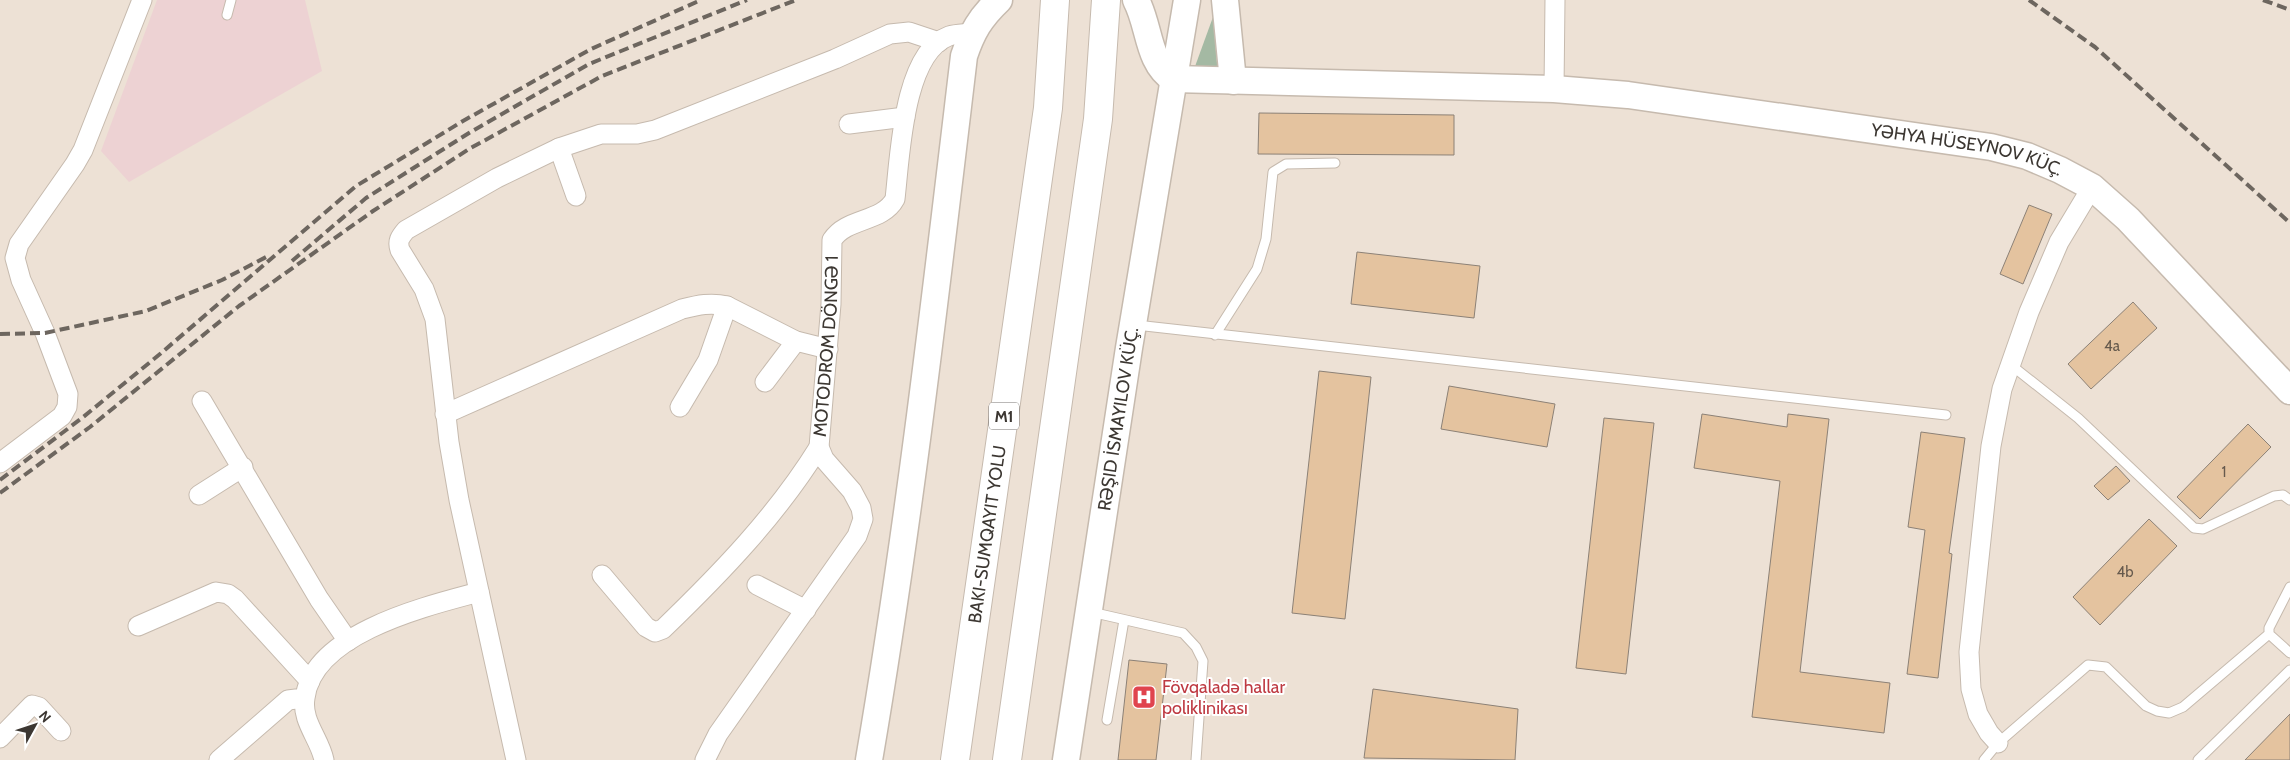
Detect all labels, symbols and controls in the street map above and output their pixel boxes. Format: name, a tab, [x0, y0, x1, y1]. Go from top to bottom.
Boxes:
street label: YƏHYA HÜSEYNOV KÜÇ.	[1869, 119, 2067, 181]
street label: MOTODROM DÖNGƏ 1	[809, 255, 843, 438]
street label: RƏŞID İSMAYILOV KÜÇ.	[1093, 325, 1143, 512]
house number: 4a	[2104, 337, 2121, 355]
road number: M1	[989, 402, 1019, 430]
street label: BAKI-SUMQAYIT YOLU	[964, 444, 1011, 625]
house number: 1	[2222, 463, 2226, 481]
house number: 4b	[2117, 563, 2134, 581]
place label: Fövqaladə hallar poliklinikası	[1162, 676, 1285, 719]
hospital icon: Fövqaladə hallar poliklinikası	[1131, 684, 1157, 710]
north arrow	[10, 700, 60, 750]
text: N	[35, 707, 55, 726]

